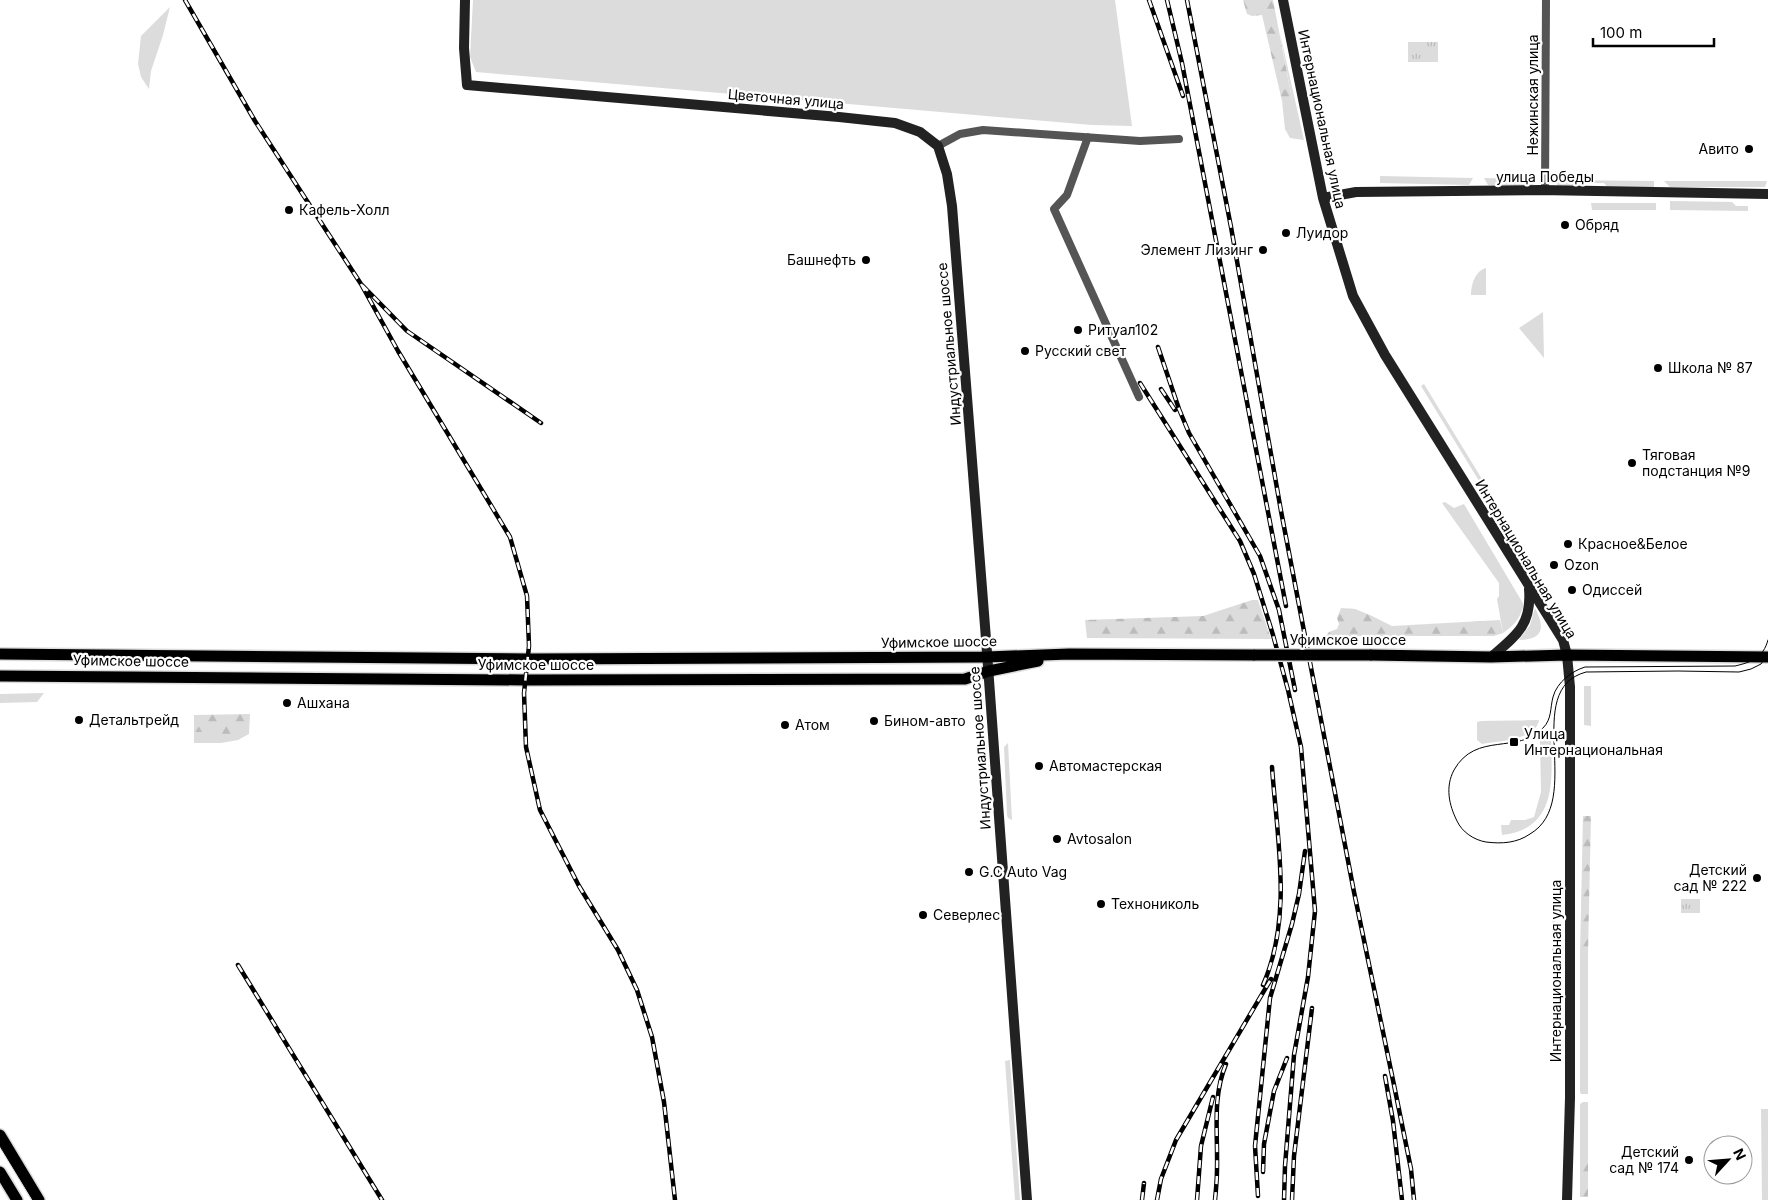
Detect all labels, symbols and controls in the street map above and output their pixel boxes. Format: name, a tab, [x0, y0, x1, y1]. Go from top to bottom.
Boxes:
scale bar	[1593, 15, 1714, 47]
text: 100 m	[1600, 23, 1642, 42]
street label: Интернациональная улица	[1295, 28, 1350, 210]
street label: Нежинская улица	[1524, 34, 1541, 156]
street label: Цветочная улица	[727, 85, 845, 112]
place label: Авито	[1698, 140, 1739, 157]
marker: Авито	[1743, 143, 1755, 155]
street label: улица Победы	[1496, 168, 1594, 185]
place label: Кафель-Холл	[299, 201, 390, 218]
marker: Кафель-Холл	[283, 204, 295, 216]
place label: Обряд	[1575, 216, 1619, 233]
marker: Обряд	[1559, 219, 1571, 231]
place label: Луидор	[1296, 224, 1348, 241]
marker: Луидор	[1280, 227, 1292, 239]
place label: Элемент Лизинг	[1141, 241, 1253, 258]
marker: Элемент Лизинг	[1257, 244, 1269, 256]
place label: Башнефть	[787, 251, 856, 268]
marker: Башнефть	[860, 254, 872, 266]
street label: Индустриальное шоссе	[933, 262, 964, 426]
place label: Ритуал102	[1088, 321, 1158, 338]
marker: Ритуал102	[1072, 324, 1084, 336]
place label: Русский свет	[1035, 342, 1127, 359]
marker: Русский свет	[1019, 345, 1031, 357]
place label: Школа № 87	[1668, 359, 1753, 376]
marker: Школа № 87	[1652, 362, 1664, 374]
place label: Тяговая подстанция №9	[1642, 446, 1750, 479]
marker: Тяговая подстанция №9	[1626, 457, 1638, 469]
street label: Интернациональная улица	[1472, 476, 1581, 641]
place label: Красное&Белое	[1578, 535, 1688, 552]
marker: Красное&Белое	[1562, 538, 1574, 550]
place label: Ozon	[1564, 556, 1599, 573]
marker: Ozon	[1548, 559, 1560, 571]
place label: Одиссей	[1582, 581, 1642, 598]
marker: Одиссей	[1566, 584, 1578, 596]
street label: Уфимское шоссе	[1290, 631, 1406, 648]
street label: Уфимское шоссе	[881, 632, 997, 651]
street label: Уфимское шоссе	[73, 651, 189, 670]
street label: Уфимское шоссе	[478, 656, 594, 673]
street label: Индустриальное шоссе	[965, 666, 994, 830]
place label: Ашхана	[297, 694, 350, 711]
marker: Ашхана	[281, 697, 293, 709]
place label: Детальтрейд	[89, 711, 179, 728]
place label: Бином-авто	[884, 712, 966, 729]
marker: Детальтрейд	[73, 714, 85, 726]
marker: Бином-авто	[868, 715, 880, 727]
place label: Атом	[795, 716, 830, 733]
marker: Атом	[779, 719, 791, 731]
place label: Улица Интернациональная	[1524, 725, 1663, 758]
marker: Улица Интернациональная	[1508, 736, 1520, 748]
place label: Автомастерская	[1049, 757, 1162, 774]
marker: Автомастерская	[1033, 760, 1045, 772]
place label: Avtosalon	[1067, 830, 1132, 847]
marker: Avtosalon	[1051, 833, 1063, 845]
place label: Детский сад № 222	[1673, 861, 1747, 894]
place label: G.C Auto Vag	[979, 863, 1067, 880]
marker: G.C Auto Vag	[963, 866, 975, 878]
marker: Детский сад № 222	[1751, 872, 1763, 884]
street label: Интернациональная улица	[1547, 880, 1564, 1062]
place label: Технониколь	[1111, 895, 1199, 912]
marker: Технониколь	[1095, 898, 1107, 910]
place label: Северлес	[933, 906, 1000, 923]
marker: Северлес	[917, 909, 929, 921]
north arrow	[1703, 1135, 1753, 1185]
place label: Детский сад № 174	[1609, 1143, 1679, 1176]
text: N	[1730, 1146, 1750, 1163]
marker: Детский сад № 174	[1683, 1154, 1695, 1166]

